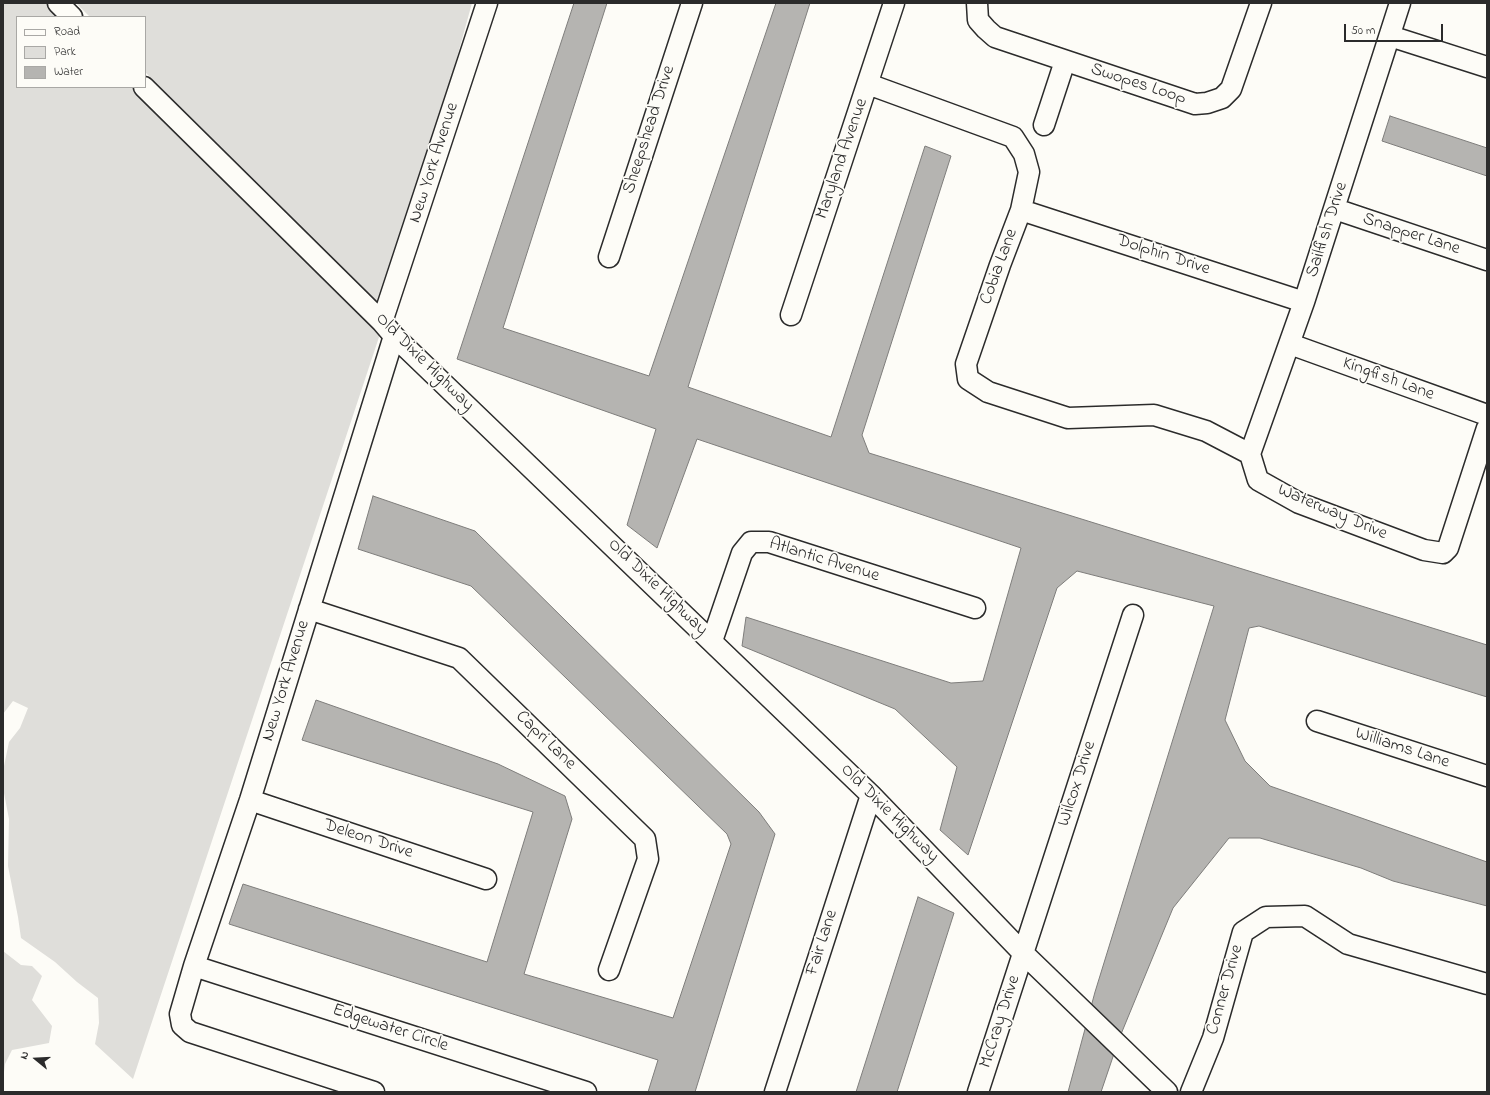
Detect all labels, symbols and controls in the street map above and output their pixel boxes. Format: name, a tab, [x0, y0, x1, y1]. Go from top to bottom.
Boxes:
legend	[16, 16, 146, 88]
scale bar	[1346, 16, 1445, 42]
text: 50 m	[1351, 22, 1375, 40]
text: Road	[54, 23, 80, 41]
text: Park	[54, 43, 76, 61]
street label: Swopes Loop	[1087, 59, 1189, 111]
text: Water	[54, 63, 83, 81]
street label: Sheepshead Drive	[619, 63, 681, 197]
street label: Maryland Avenue	[812, 96, 874, 222]
street label: New York Avenue	[405, 100, 465, 226]
street label: Sailfish Drive	[1302, 180, 1354, 280]
street label: Snapper Lane	[1360, 209, 1462, 261]
street label: Cobia Lane	[976, 226, 1024, 308]
street label: Dolphin Drive	[1114, 231, 1212, 281]
street label: Old Dixie Highway	[370, 309, 478, 417]
street label: Kingfish Lane	[1339, 353, 1437, 407]
street label: Waterway Drive	[1274, 480, 1390, 546]
street label: Atlantic Avenue	[766, 534, 882, 588]
street label: Old Dixie Highway	[602, 535, 712, 641]
street label: New York Avenue	[258, 618, 316, 744]
street label: Capri Lane	[510, 707, 580, 775]
street label: Williams Lane	[1352, 724, 1452, 774]
street label: Wilcox Drive	[1054, 739, 1102, 829]
street label: Old Dixie Highway	[835, 760, 943, 868]
street label: Deleon Drive	[321, 815, 415, 865]
street label: Fair Lane	[802, 907, 844, 979]
street label: Conner Drive	[1203, 942, 1249, 1038]
street label: McCray Drive	[976, 973, 1026, 1071]
street label: Edgewater Circle	[329, 1000, 451, 1058]
north arrow	[16, 1039, 56, 1079]
text: N	[16, 1049, 33, 1061]

